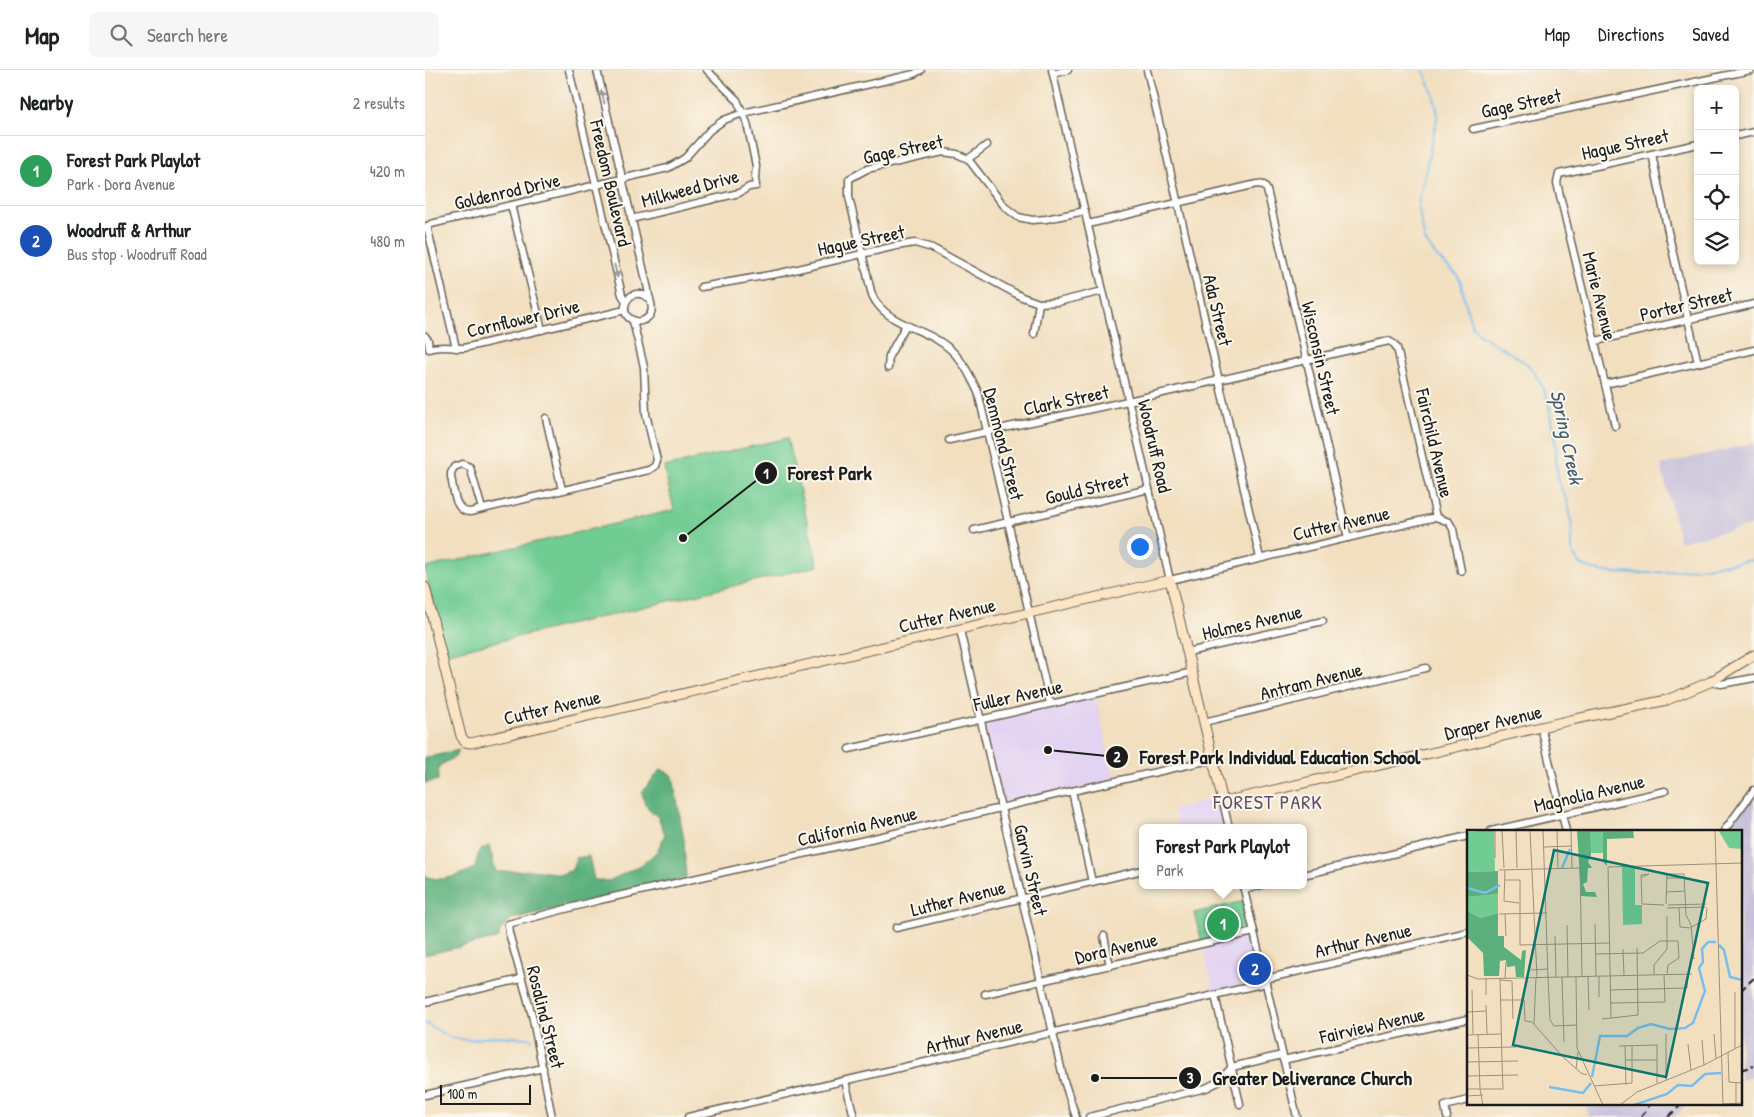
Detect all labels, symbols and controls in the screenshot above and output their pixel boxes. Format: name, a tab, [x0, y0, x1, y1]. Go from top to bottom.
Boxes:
search box	[89, 12, 439, 57]
text: Map	[25, 19, 59, 51]
icon: search	[107, 21, 135, 49]
text: Search here	[147, 22, 228, 48]
text: Map	[1545, 22, 1570, 47]
text: Directions	[1598, 22, 1664, 47]
text: Saved	[1692, 22, 1729, 47]
street label: Gage Street	[1479, 82, 1564, 124]
map controls	[1694, 85, 1739, 265]
button: +	[1694, 85, 1739, 130]
text: Nearby	[20, 88, 73, 117]
one-way arrow	[599, 90, 607, 105]
text: 2 results	[353, 92, 405, 114]
street label: Freedom Boulevard	[584, 116, 638, 249]
street label: Hague Street	[1579, 122, 1671, 166]
street label: Gage Street	[861, 128, 946, 170]
button: −	[1694, 130, 1739, 175]
text: Forest Park Playlot	[67, 147, 200, 173]
text: 1	[33, 160, 39, 182]
text: 420 m	[370, 160, 405, 182]
street label: Milkweed Drive	[638, 162, 742, 213]
street label: Goldenrod Drive	[452, 166, 563, 216]
text: Park · Dora Avenue	[67, 173, 175, 195]
button: locate	[1694, 175, 1739, 220]
text: Woodruff & Arthur	[67, 217, 191, 243]
street label: Hague Street	[815, 218, 907, 262]
button: layers	[1694, 220, 1739, 265]
text: 2	[32, 230, 40, 252]
text: 480 m	[370, 230, 405, 252]
text: Bus stop · Woodruff Road	[67, 243, 207, 265]
street label: Marie Avenue	[1576, 249, 1624, 343]
one-way arrow	[612, 263, 620, 278]
street label: Ada Street	[1197, 272, 1239, 349]
street label: Porter Street	[1637, 281, 1735, 327]
street label: Cornflower Drive	[464, 292, 582, 344]
street label: Wisconsin Street	[1295, 299, 1347, 418]
street label: Clark Street	[1021, 378, 1112, 422]
street label: Demmond Street	[978, 385, 1031, 503]
street label: Fairchild Avenue	[1410, 385, 1460, 500]
water label: Spring Creek	[1543, 387, 1591, 488]
street label: Woodruff Road	[1132, 397, 1178, 496]
callout: Forest Park	[753, 456, 882, 491]
text: Forest Park	[787, 459, 873, 486]
text: 1	[763, 463, 769, 484]
street label: Gould Street	[1042, 466, 1132, 510]
street label: Cutter Avenue	[1290, 499, 1392, 547]
your location	[1127, 534, 1153, 560]
street label: Cutter Avenue	[896, 591, 998, 639]
street label: Holmes Avenue	[1199, 598, 1305, 646]
street label: Antram Avenue	[1257, 656, 1365, 706]
street label: Fuller Avenue	[970, 673, 1065, 717]
street label: Cutter Avenue	[501, 683, 603, 731]
street label: Draper Avenue	[1442, 698, 1545, 746]
callout: Forest Park Individual Education School	[1105, 740, 1430, 775]
text: Forest Park Individual Education School	[1139, 743, 1421, 770]
text: 2	[1113, 746, 1121, 767]
street label: Magnolia Avenue	[1531, 768, 1647, 818]
district label: FOREST PARK	[1212, 788, 1323, 815]
street label: California Avenue	[795, 800, 920, 852]
street label: Garvin Street	[1008, 822, 1054, 919]
popup	[1139, 824, 1307, 889]
inset map	[1467, 830, 1741, 1104]
text: Forest Park Playlot	[1157, 833, 1289, 859]
text: Park	[1157, 859, 1183, 881]
street label: Luther Avenue	[908, 874, 1008, 922]
pin: 1	[1207, 905, 1239, 943]
street label: Arthur Avenue	[1312, 916, 1414, 964]
street label: Dora Avenue	[1072, 926, 1160, 970]
pin: 2	[1239, 950, 1271, 988]
street label: Rosalind Street	[521, 963, 571, 1072]
street label: Fairview Avenue	[1316, 1000, 1427, 1050]
street label: Arthur Avenue	[923, 1012, 1025, 1060]
callout: Greater Deliverance Church	[1177, 1060, 1422, 1095]
text: Greater Deliverance Church	[1212, 1064, 1412, 1091]
text: 3	[1187, 1067, 1194, 1088]
scale bar	[440, 1082, 531, 1105]
text: 100 m	[447, 1084, 477, 1103]

